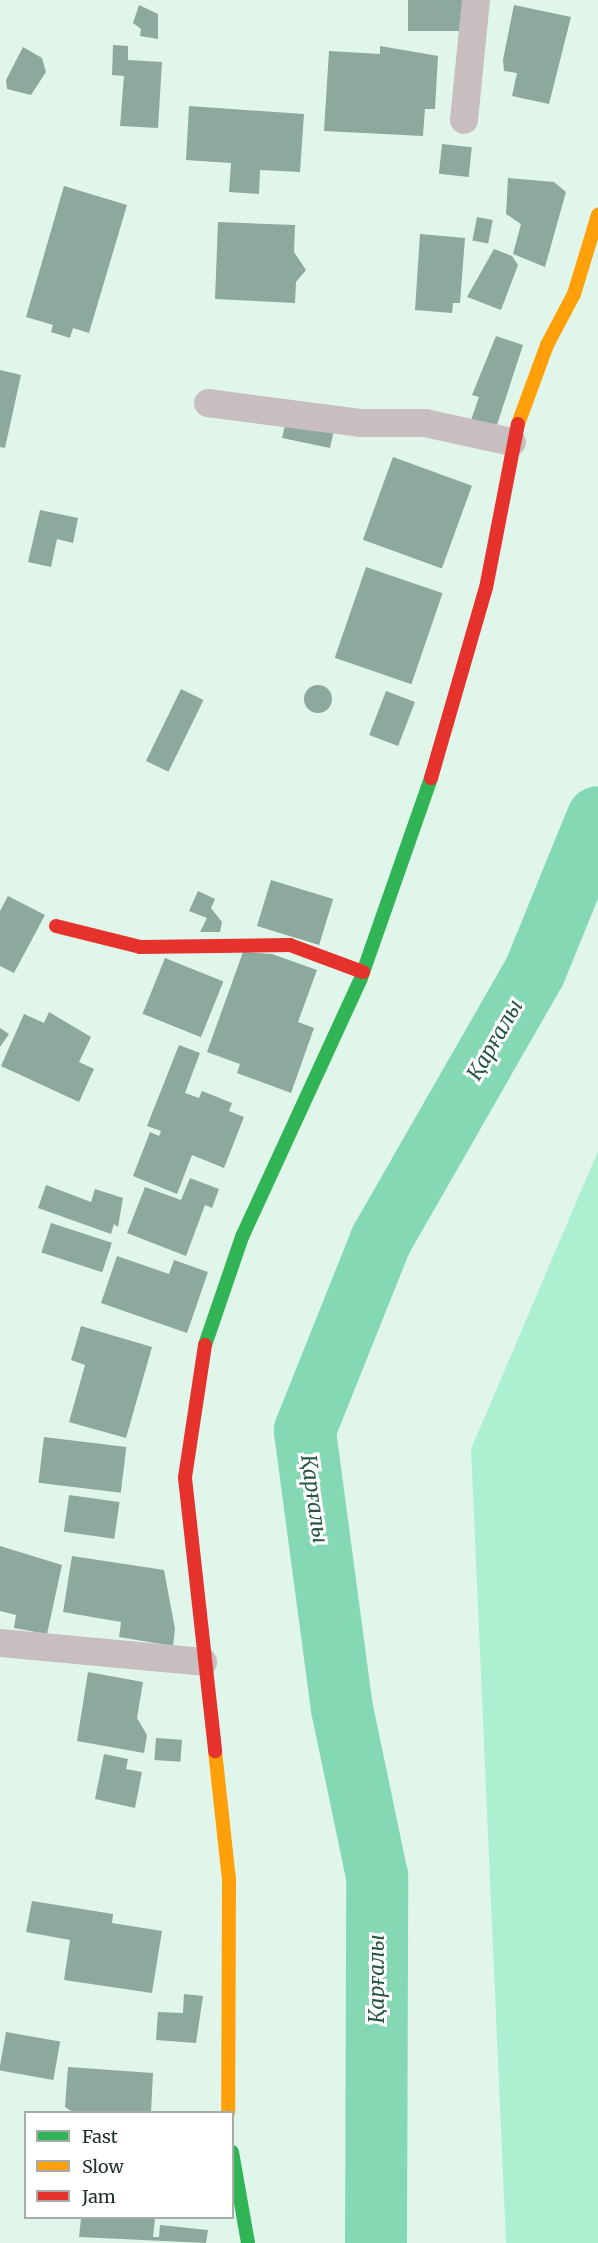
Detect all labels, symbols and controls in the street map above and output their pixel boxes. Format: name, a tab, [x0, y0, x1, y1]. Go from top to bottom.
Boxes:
water label: Қарғалы	[462, 995, 528, 1085]
water label: Қарғалы	[295, 1453, 333, 1545]
water label: Қарғалы	[364, 1934, 390, 2024]
legend	[24, 2111, 234, 2219]
text: Fast	[82, 2125, 118, 2148]
text: Slow	[82, 2155, 124, 2178]
text: Jam	[82, 2185, 116, 2208]

